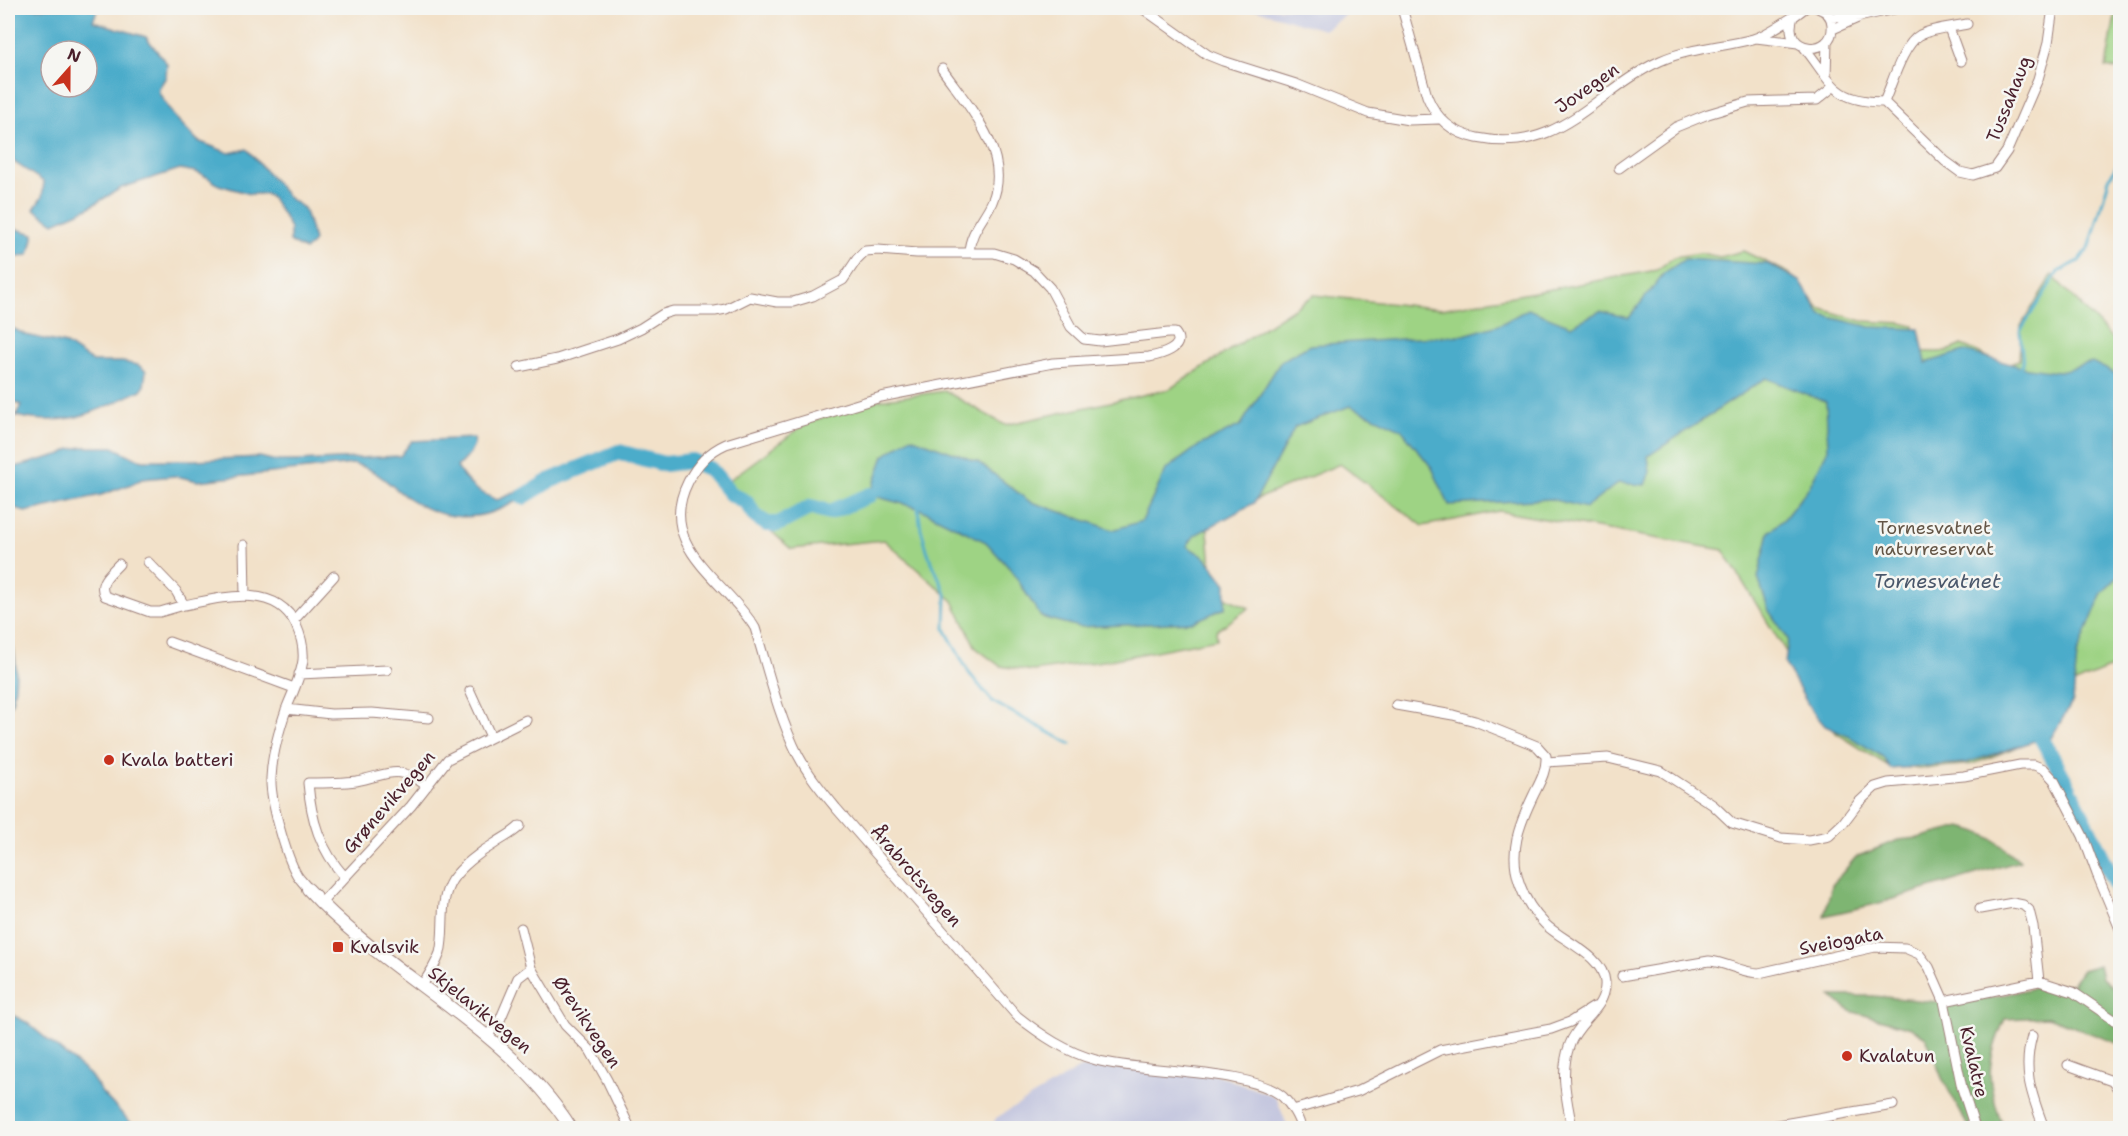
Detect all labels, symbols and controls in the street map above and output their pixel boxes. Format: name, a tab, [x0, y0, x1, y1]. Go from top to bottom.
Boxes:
north arrow	[39, 39, 99, 99]
text: N	[65, 43, 84, 68]
street label: Tussahaug	[1981, 52, 2037, 146]
street label: Jovegen	[1550, 57, 1624, 119]
park label: Tornesvatnet naturreservat	[1874, 516, 1994, 561]
water label: Tornesvatnet	[1873, 568, 2001, 594]
street label: Grønevikvegen	[338, 745, 440, 859]
place label: Kvala batteri	[121, 748, 234, 772]
marker: Kvala batteri	[102, 753, 116, 767]
street label: Årabrotsvegen	[865, 820, 967, 932]
street label: Sveiogata	[1797, 921, 1885, 961]
place label: Kvalsvik	[350, 935, 419, 959]
marker: Kvalsvik	[331, 940, 345, 954]
street label: Skjelavikvegen	[423, 961, 537, 1059]
street label: Ørevikvegen	[547, 971, 627, 1073]
street label: Kvalatre	[1954, 1024, 1994, 1100]
place label: Kvalatun	[1859, 1044, 1935, 1068]
marker: Kvalatun	[1840, 1049, 1854, 1063]

